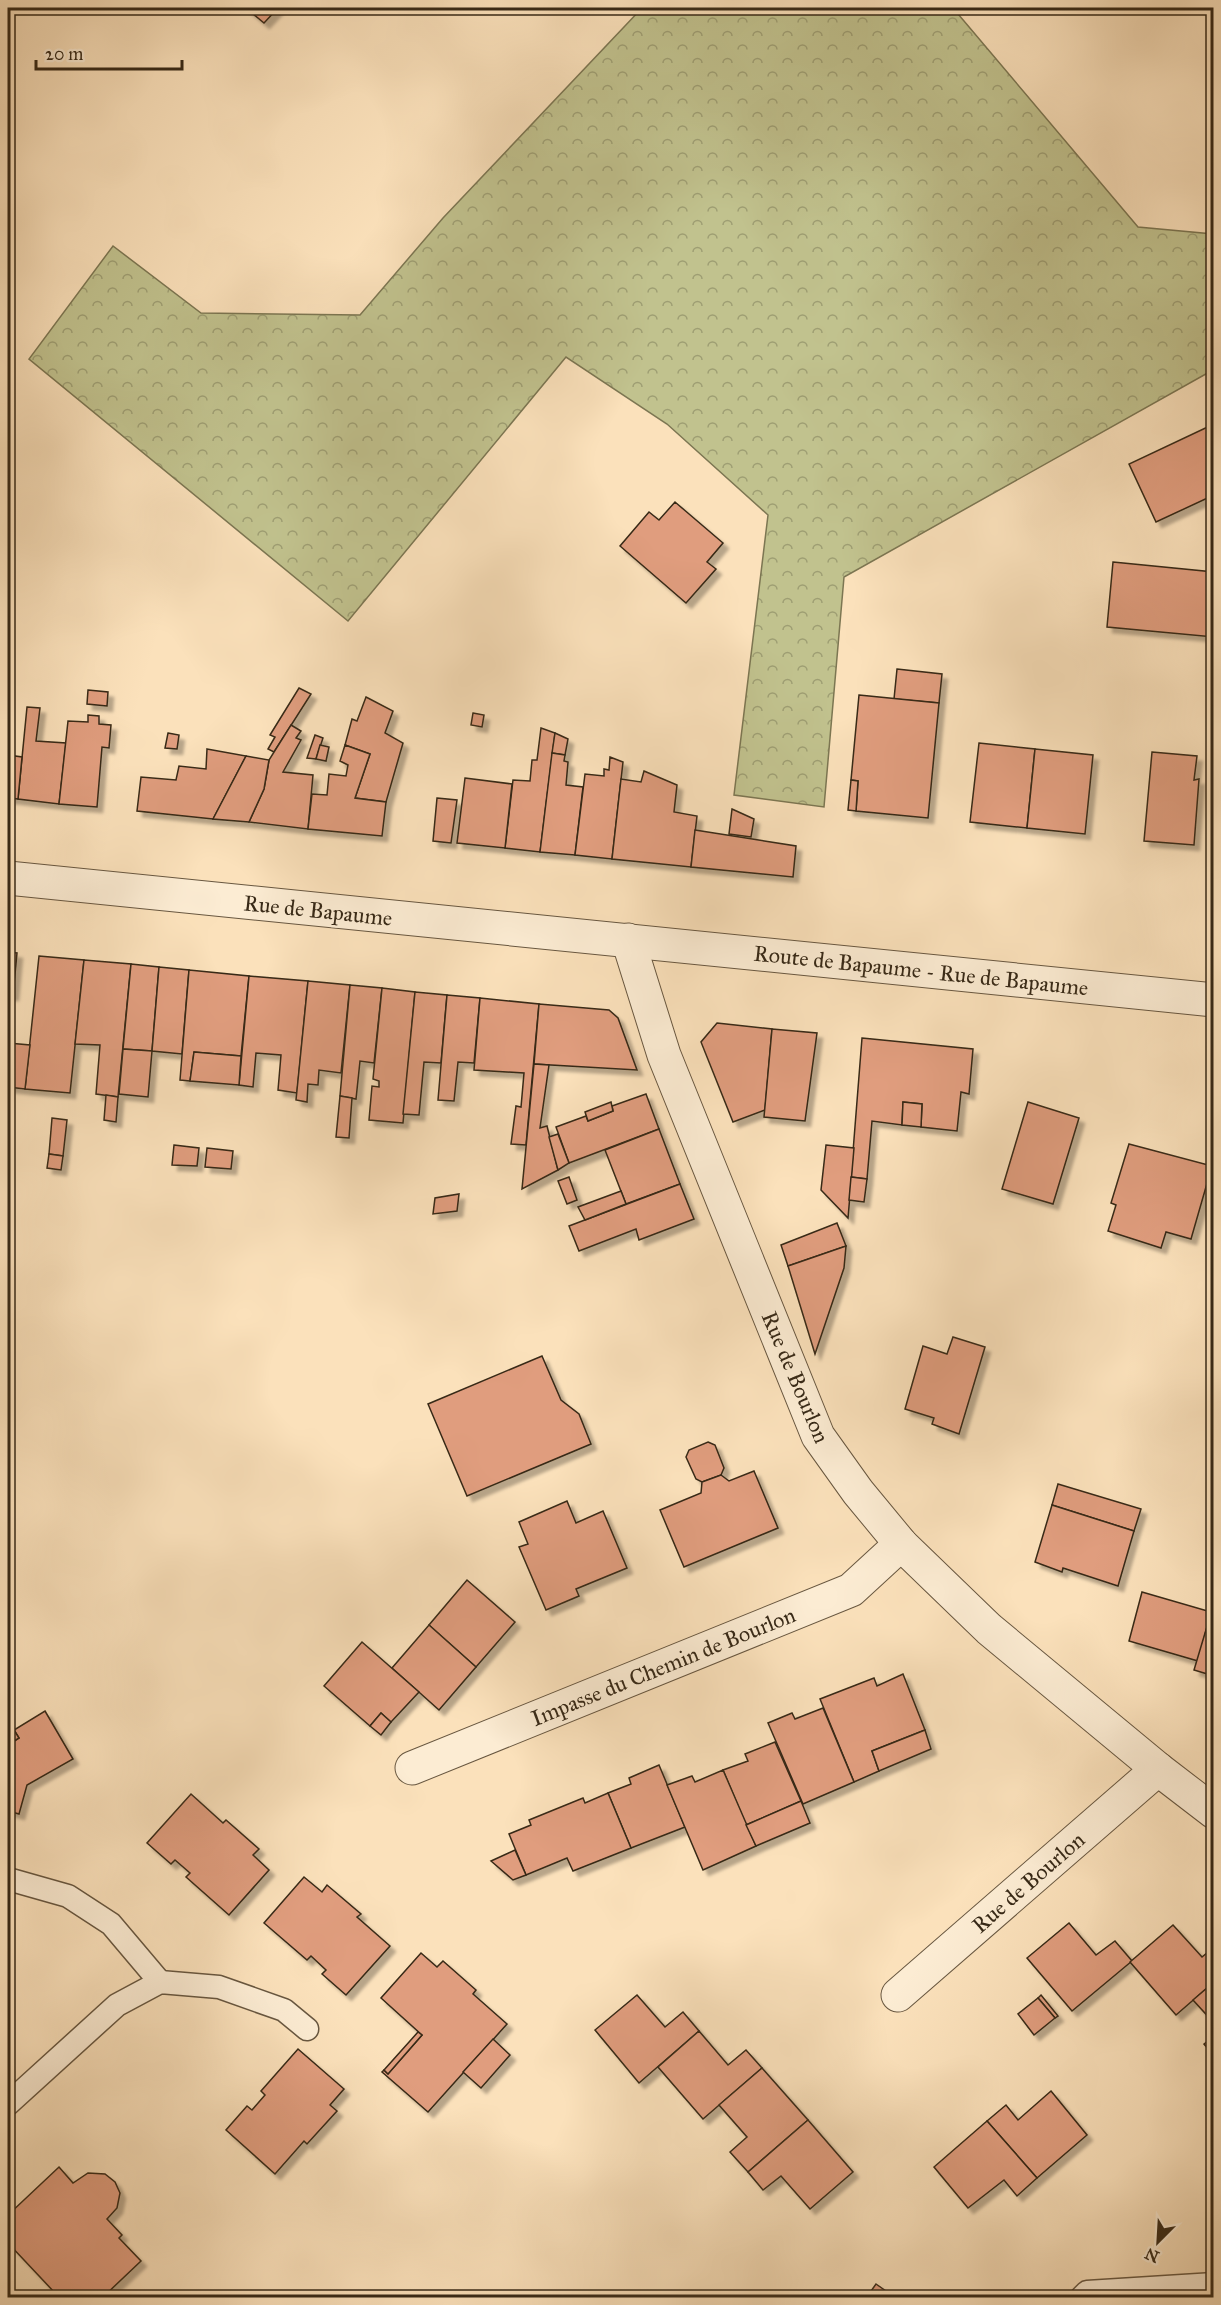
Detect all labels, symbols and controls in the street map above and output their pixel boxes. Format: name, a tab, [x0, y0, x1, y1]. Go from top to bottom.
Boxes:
scale bar	[36, 33, 182, 71]
text: 20 m	[45, 43, 83, 65]
street label: Rue de Bapaume	[242, 889, 394, 932]
street label: Route de Bapaume - Rue de Bapaume	[752, 940, 1090, 1001]
street label: Rue de Bourlon	[756, 1307, 835, 1447]
street label: Impasse du Chemin de Bourlon	[527, 1601, 799, 1732]
street label: Rue de Bourlon	[966, 1826, 1090, 1939]
north arrow	[1128, 2212, 1188, 2272]
text: N	[1142, 2244, 1162, 2267]

